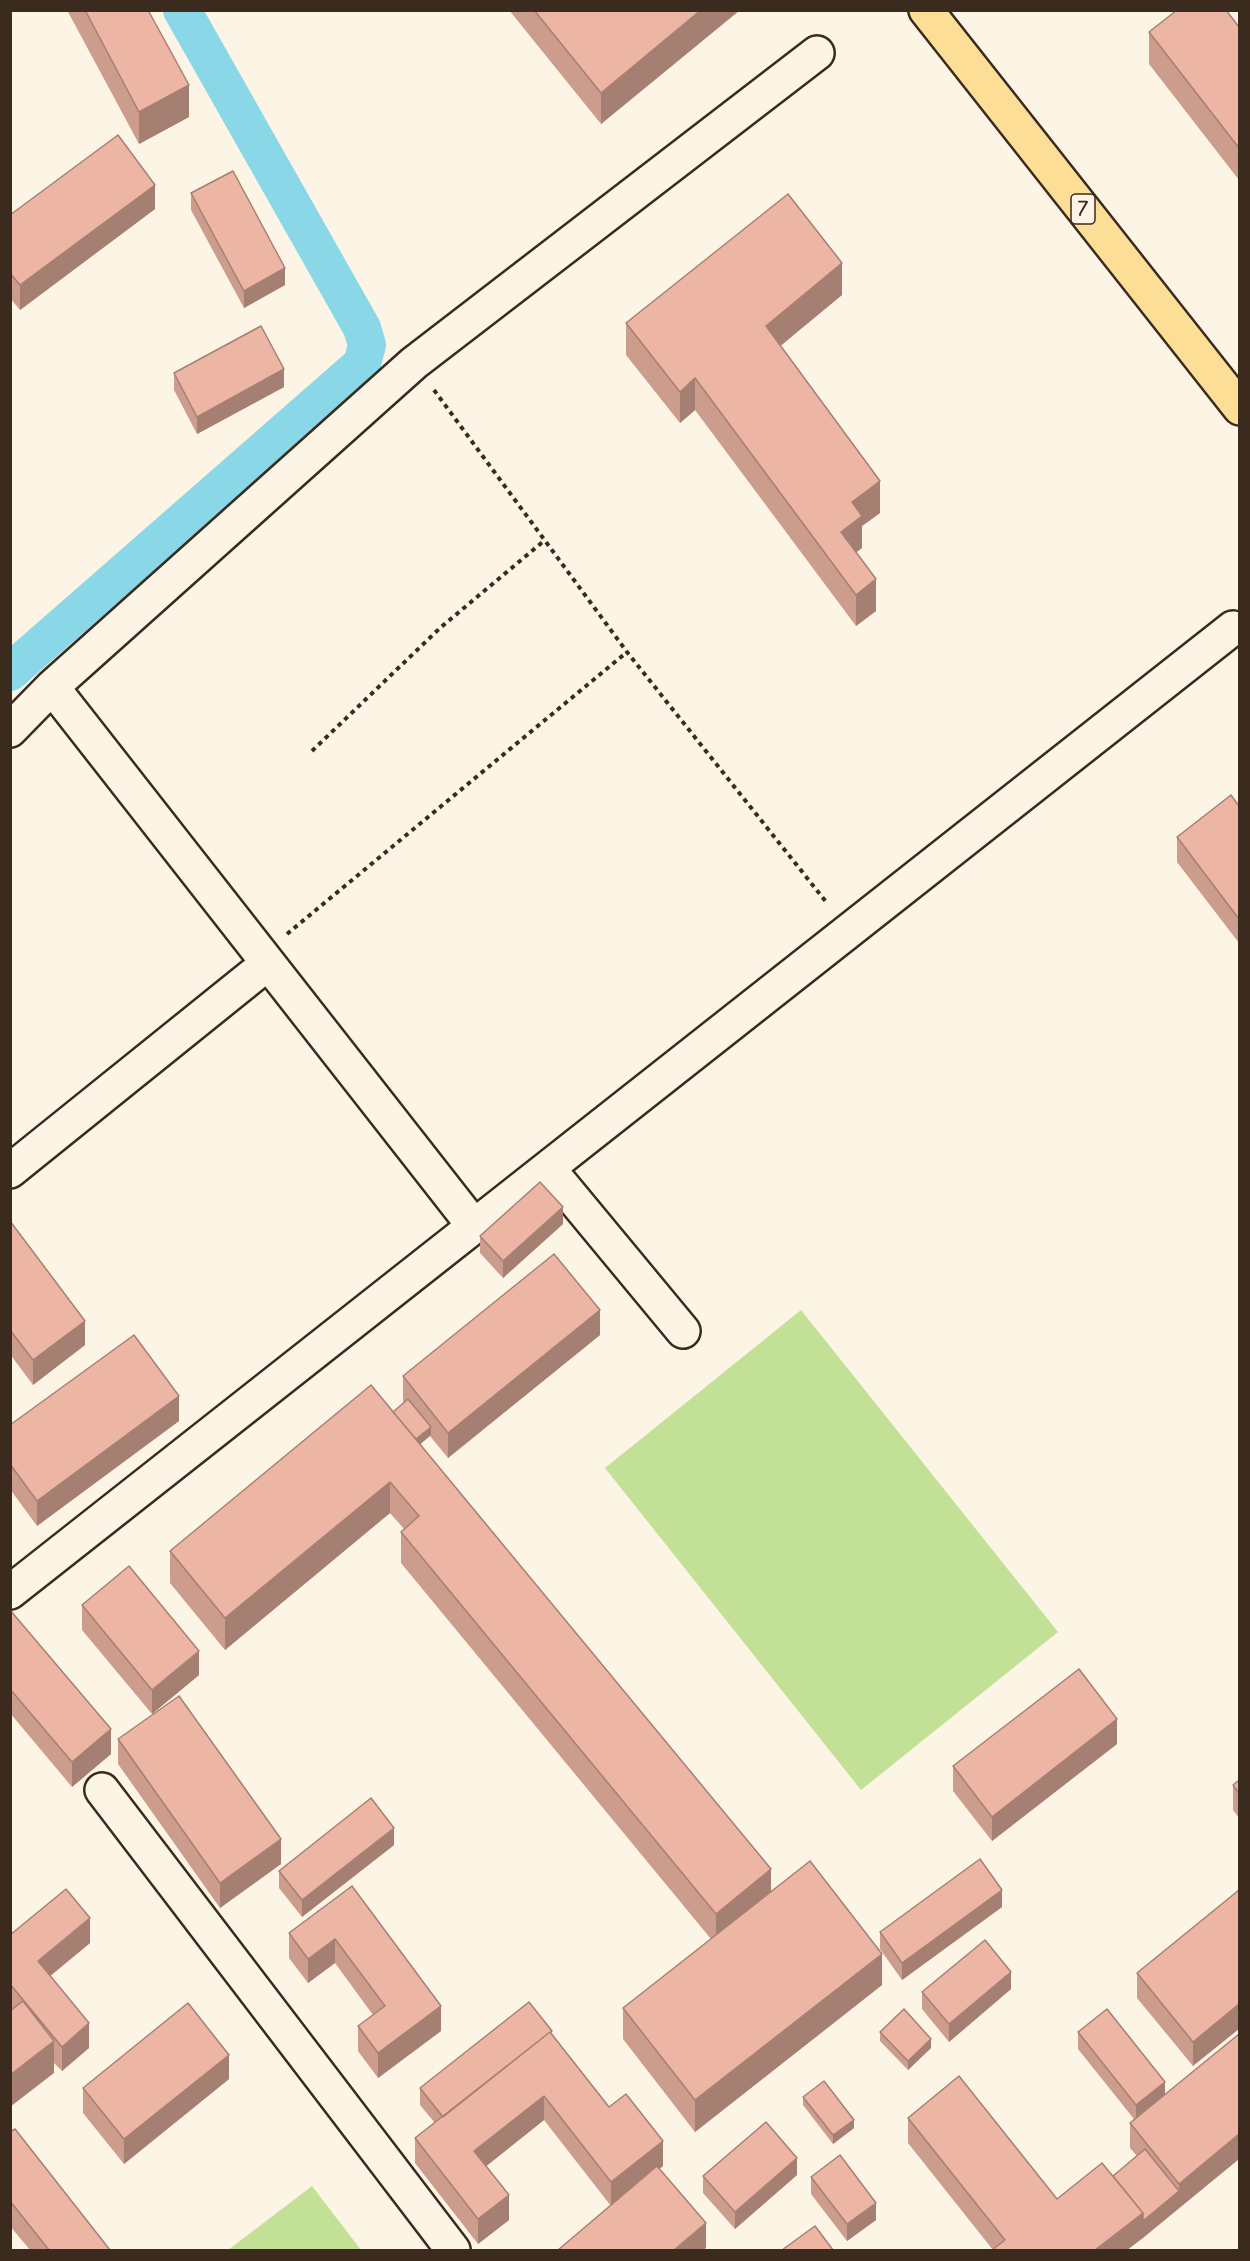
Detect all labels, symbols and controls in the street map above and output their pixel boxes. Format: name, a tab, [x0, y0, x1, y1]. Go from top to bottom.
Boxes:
road number: 7	[1071, 194, 1095, 224]

